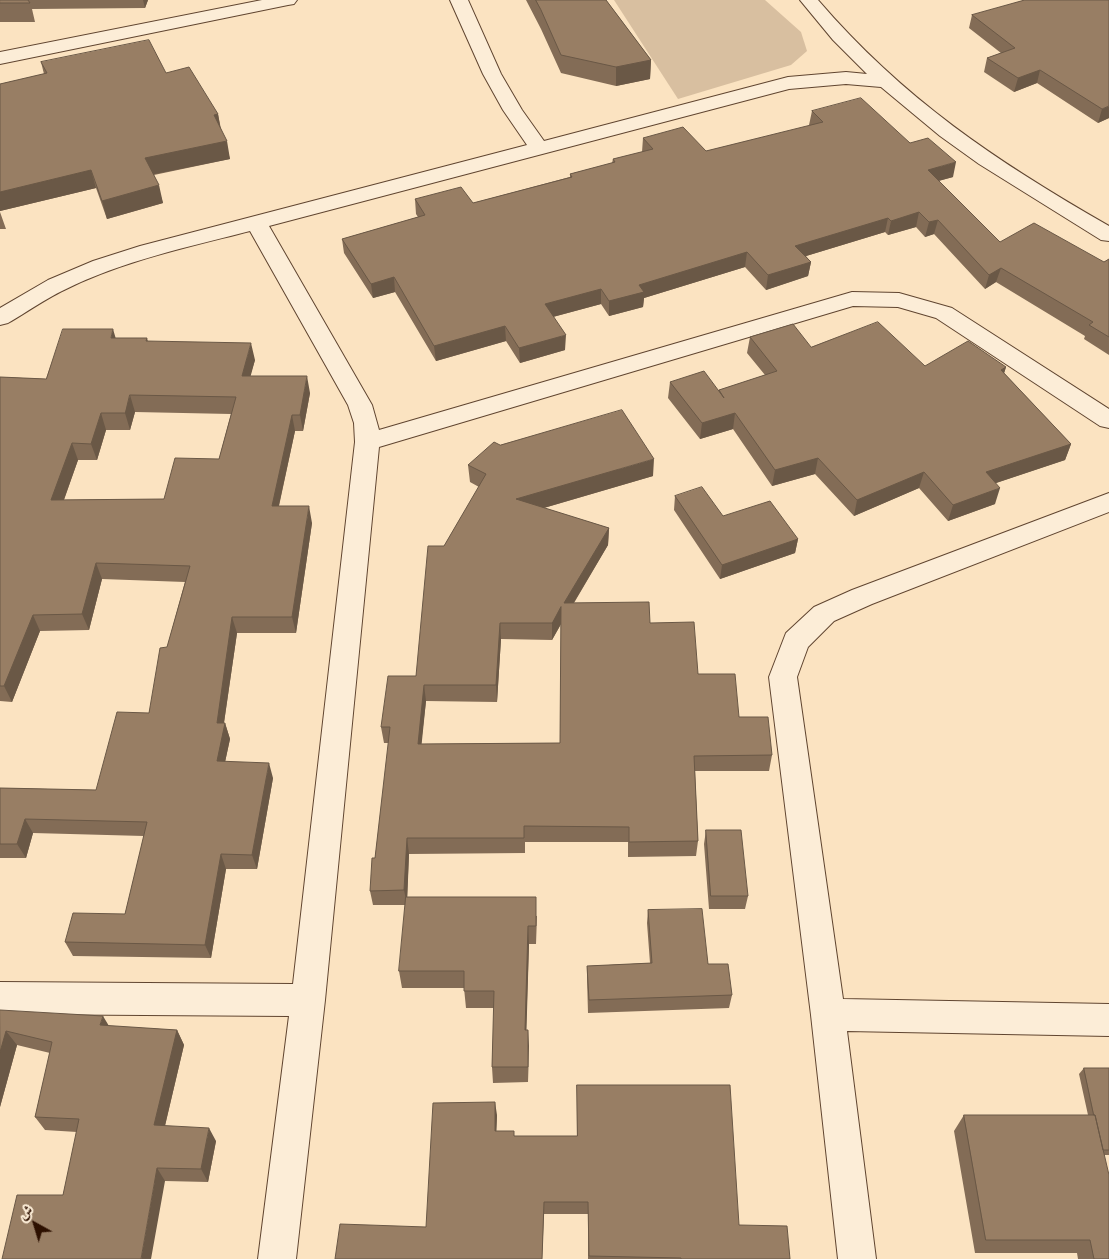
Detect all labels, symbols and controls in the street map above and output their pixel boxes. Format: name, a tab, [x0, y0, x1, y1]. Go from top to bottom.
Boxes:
north arrow	[10, 1199, 60, 1249]
text: ش	[14, 1201, 37, 1224]

